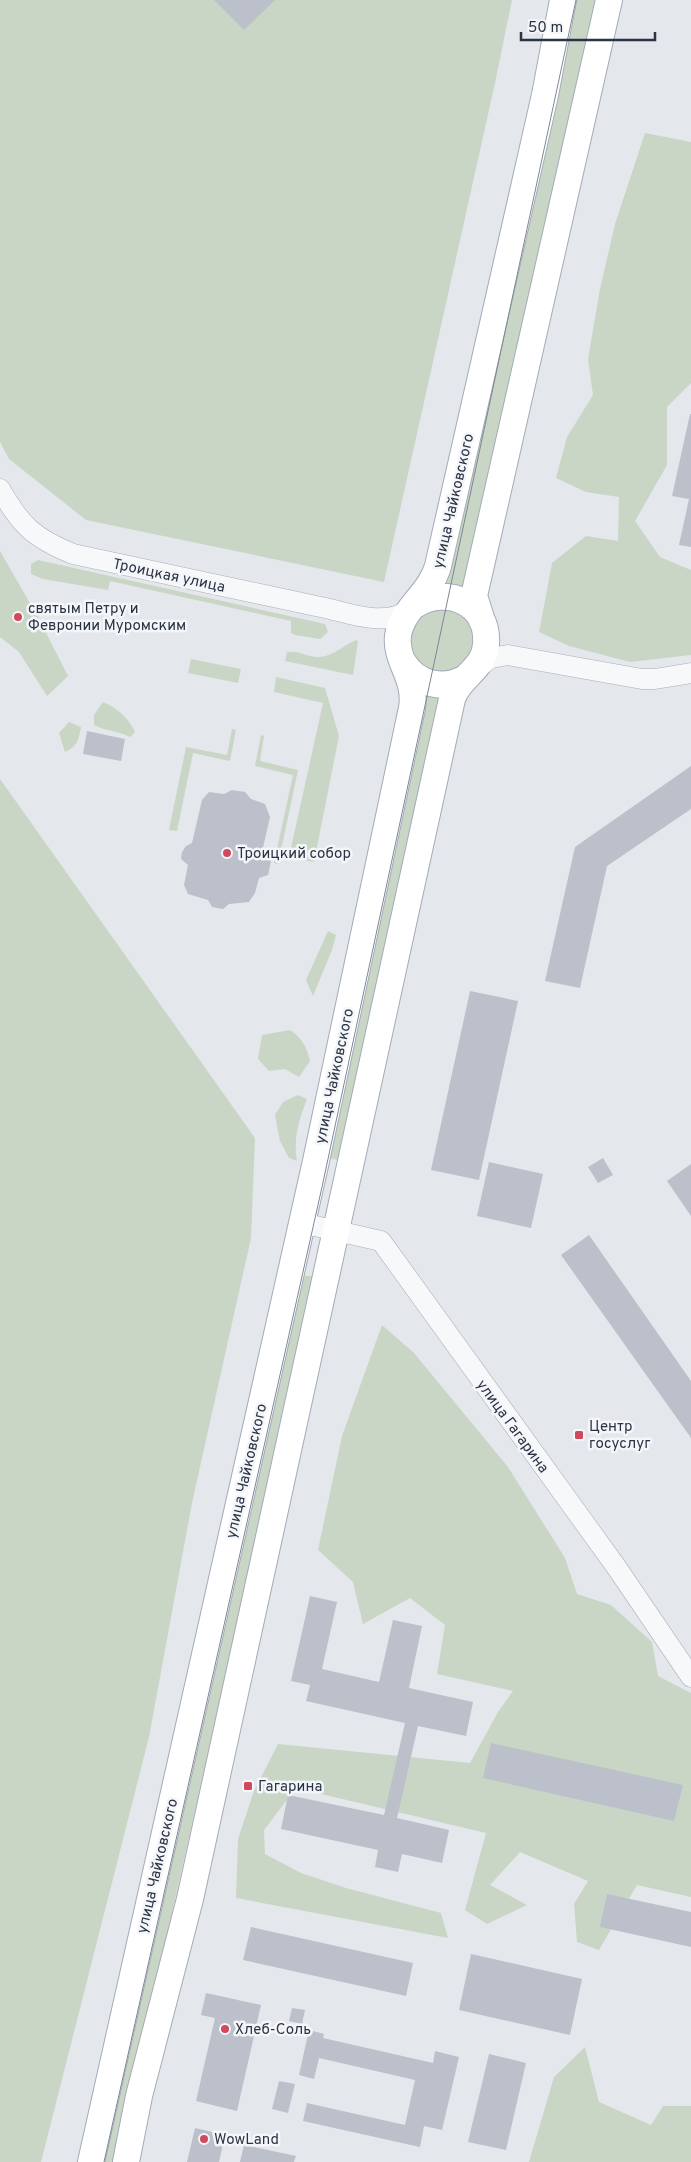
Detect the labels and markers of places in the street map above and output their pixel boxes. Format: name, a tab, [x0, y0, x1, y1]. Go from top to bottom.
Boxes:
place label: святым Петру и Февронии Муромским	[28, 600, 186, 636]
marker: святым Петру и Февронии Муромским	[12, 611, 24, 623]
place label: Троицкий собор	[237, 845, 351, 864]
marker: Троицкий собор	[221, 847, 233, 859]
place label: Центр госуслуг	[589, 1418, 651, 1454]
marker: Центр госуслуг	[573, 1429, 585, 1441]
place label: Гагарина	[258, 1778, 322, 1797]
marker: Гагарина	[242, 1780, 254, 1792]
place label: Хлеб-Соль	[235, 2021, 311, 2040]
marker: Хлеб-Соль	[219, 2023, 231, 2035]
place label: WowLand	[214, 2131, 279, 2150]
marker: WowLand	[198, 2133, 210, 2145]

